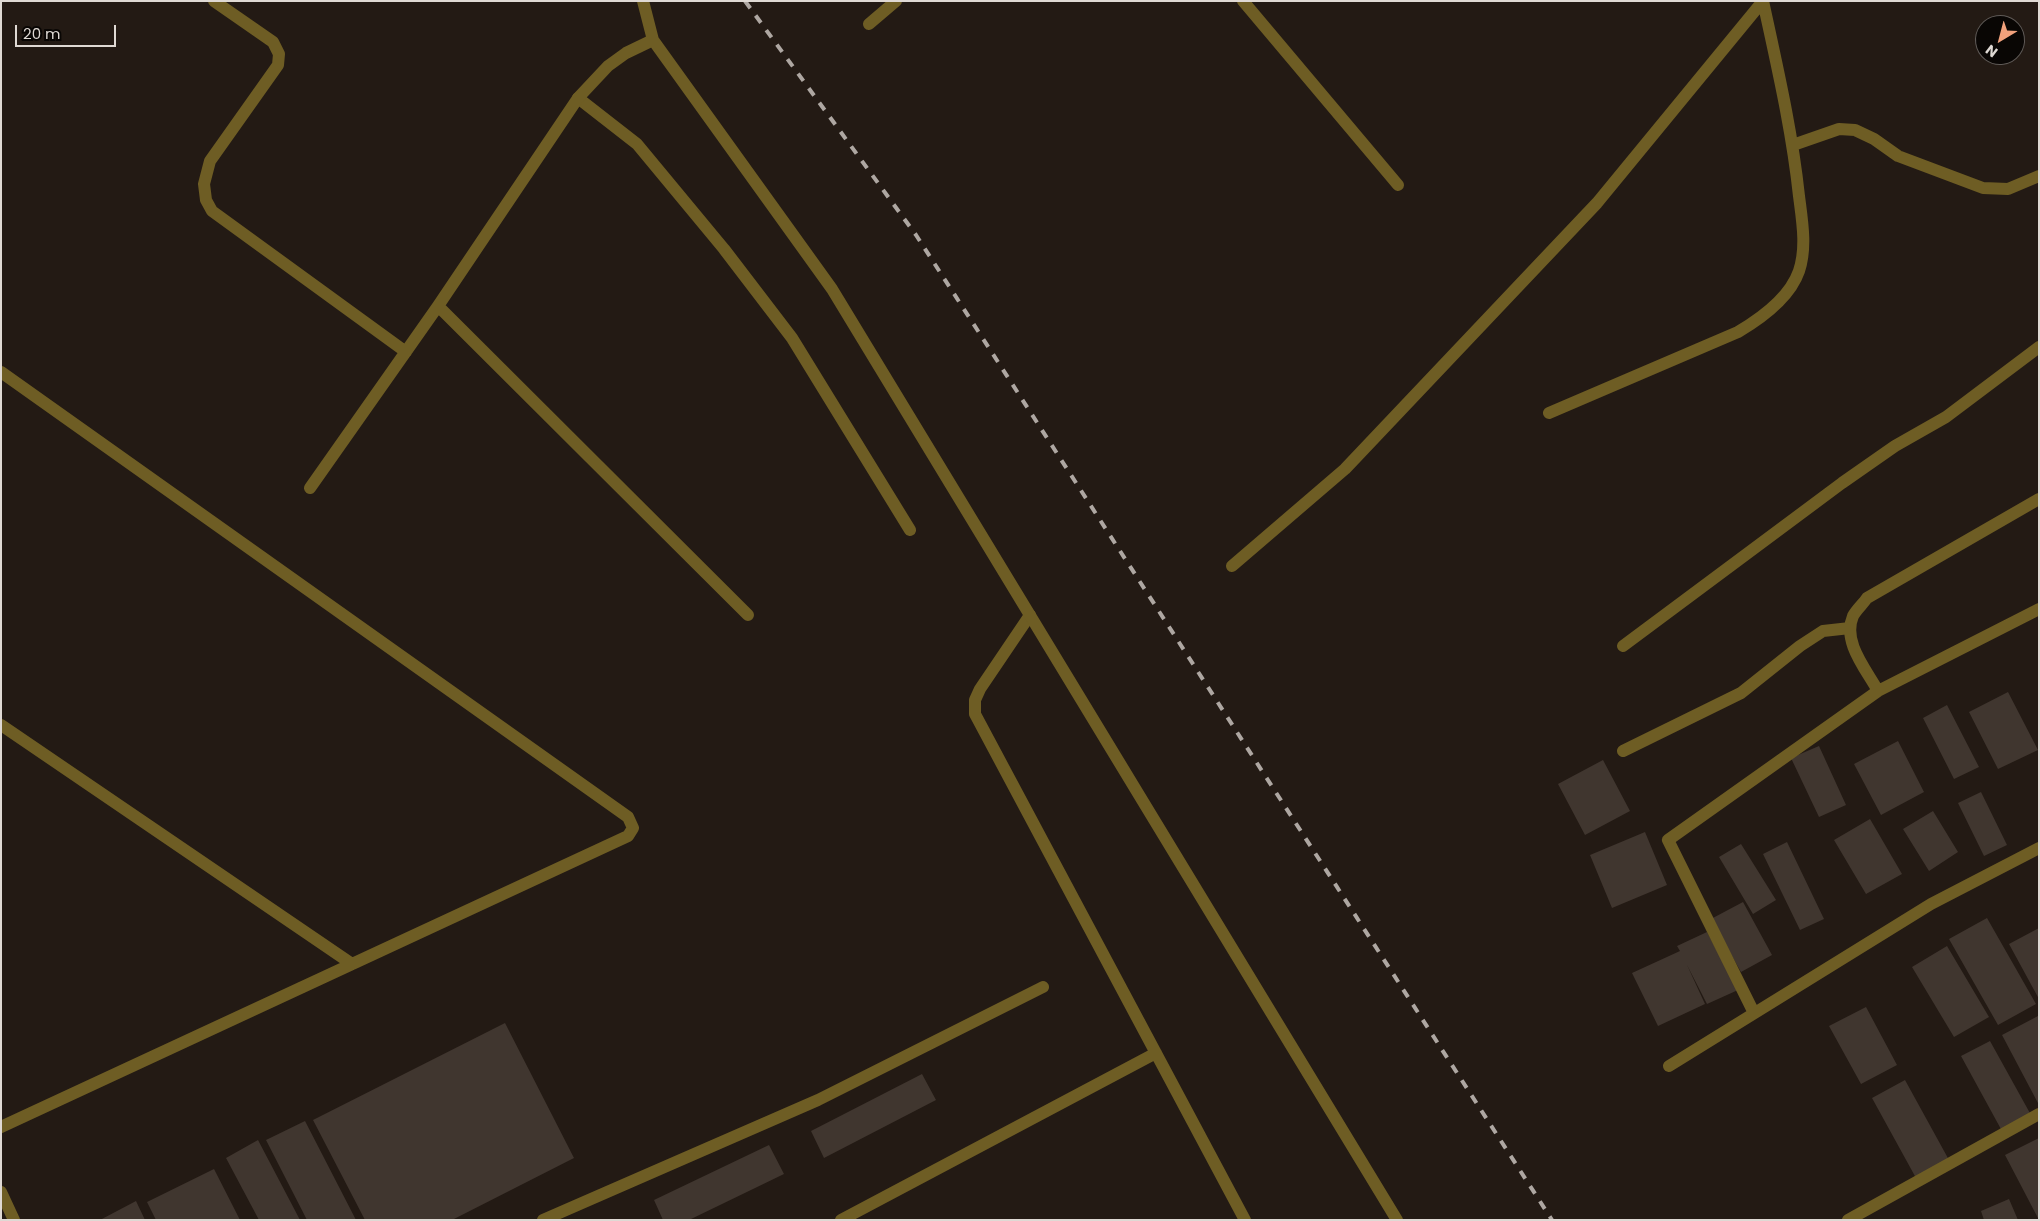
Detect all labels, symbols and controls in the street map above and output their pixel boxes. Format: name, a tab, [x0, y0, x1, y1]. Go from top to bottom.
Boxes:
scale bar	[18, 15, 119, 47]
north arrow	[1975, 15, 2025, 65]
text: 20 m	[23, 23, 61, 44]
text: N	[1981, 40, 2002, 62]

